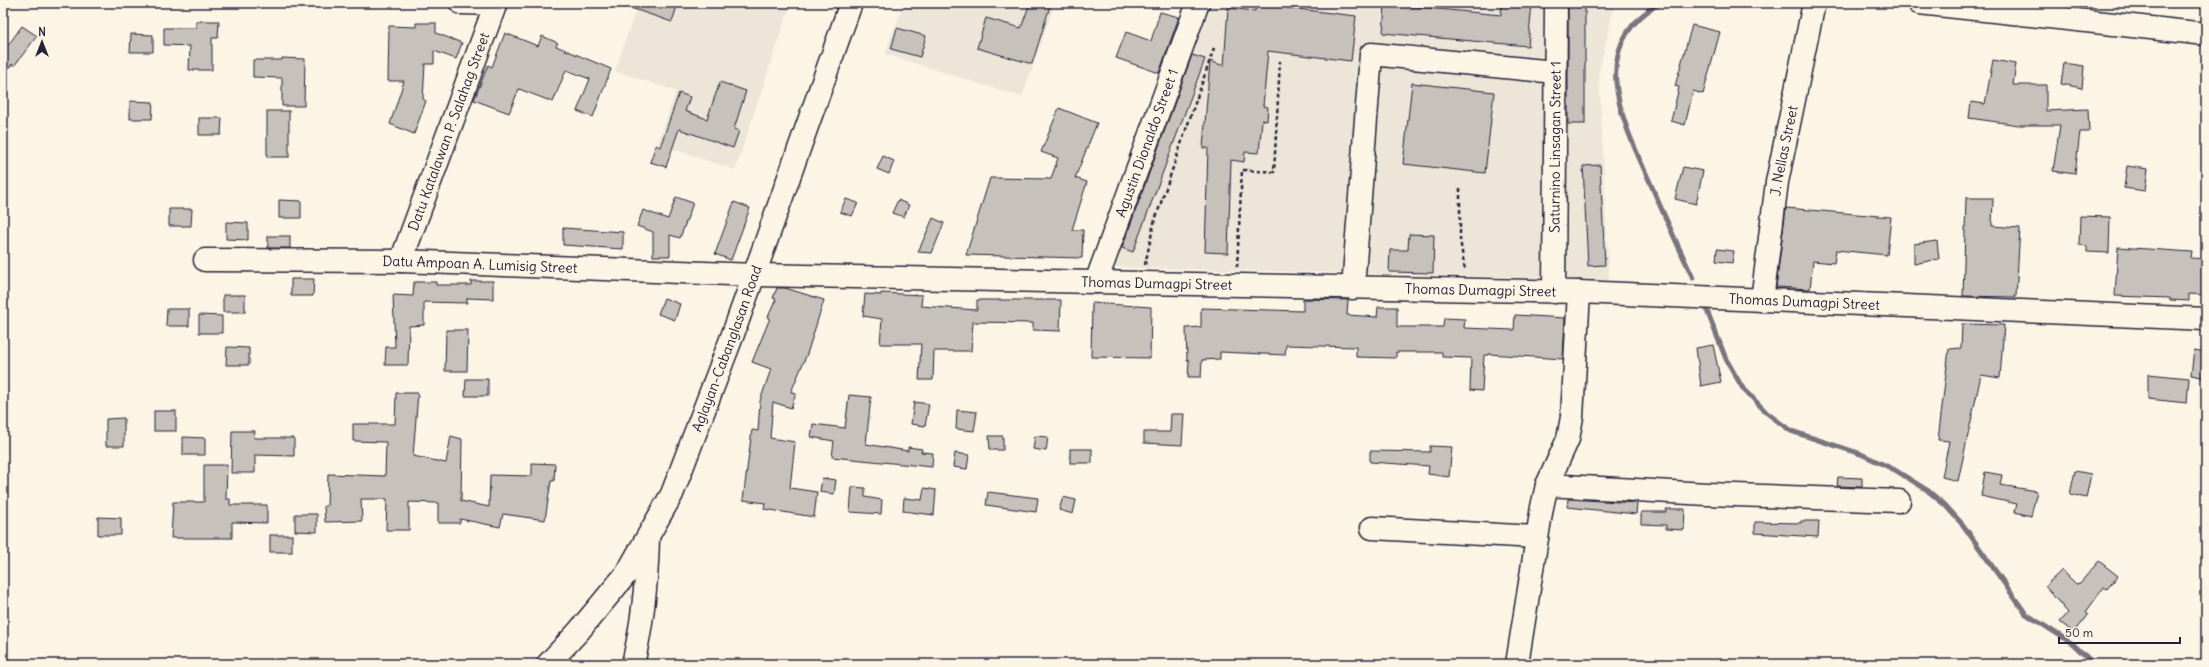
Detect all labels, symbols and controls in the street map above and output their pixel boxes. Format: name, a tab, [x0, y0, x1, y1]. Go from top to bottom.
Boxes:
north arrow	[22, 22, 62, 62]
text: N	[38, 25, 46, 39]
street label: Datu Katalawan P. Salahag Street	[404, 30, 494, 233]
street label: Saturnino Linsagan Street 1	[1545, 61, 1565, 233]
street label: Agustin Dionaldo Street 1	[1111, 66, 1182, 220]
street label: J. Nellas Street	[1766, 104, 1802, 197]
street label: Datu Ampoan A. Lumisig Street	[382, 252, 578, 277]
street label: Aglayan-Cabanglasan Road	[688, 263, 766, 434]
street label: Thomas Dumagpi Street	[1081, 273, 1233, 294]
street label: Thomas Dumagpi Street	[1405, 279, 1557, 301]
street label: Thomas Dumagpi Street	[1728, 289, 1881, 314]
scale bar	[2059, 619, 2180, 645]
text: 50 m	[2065, 625, 2094, 640]

